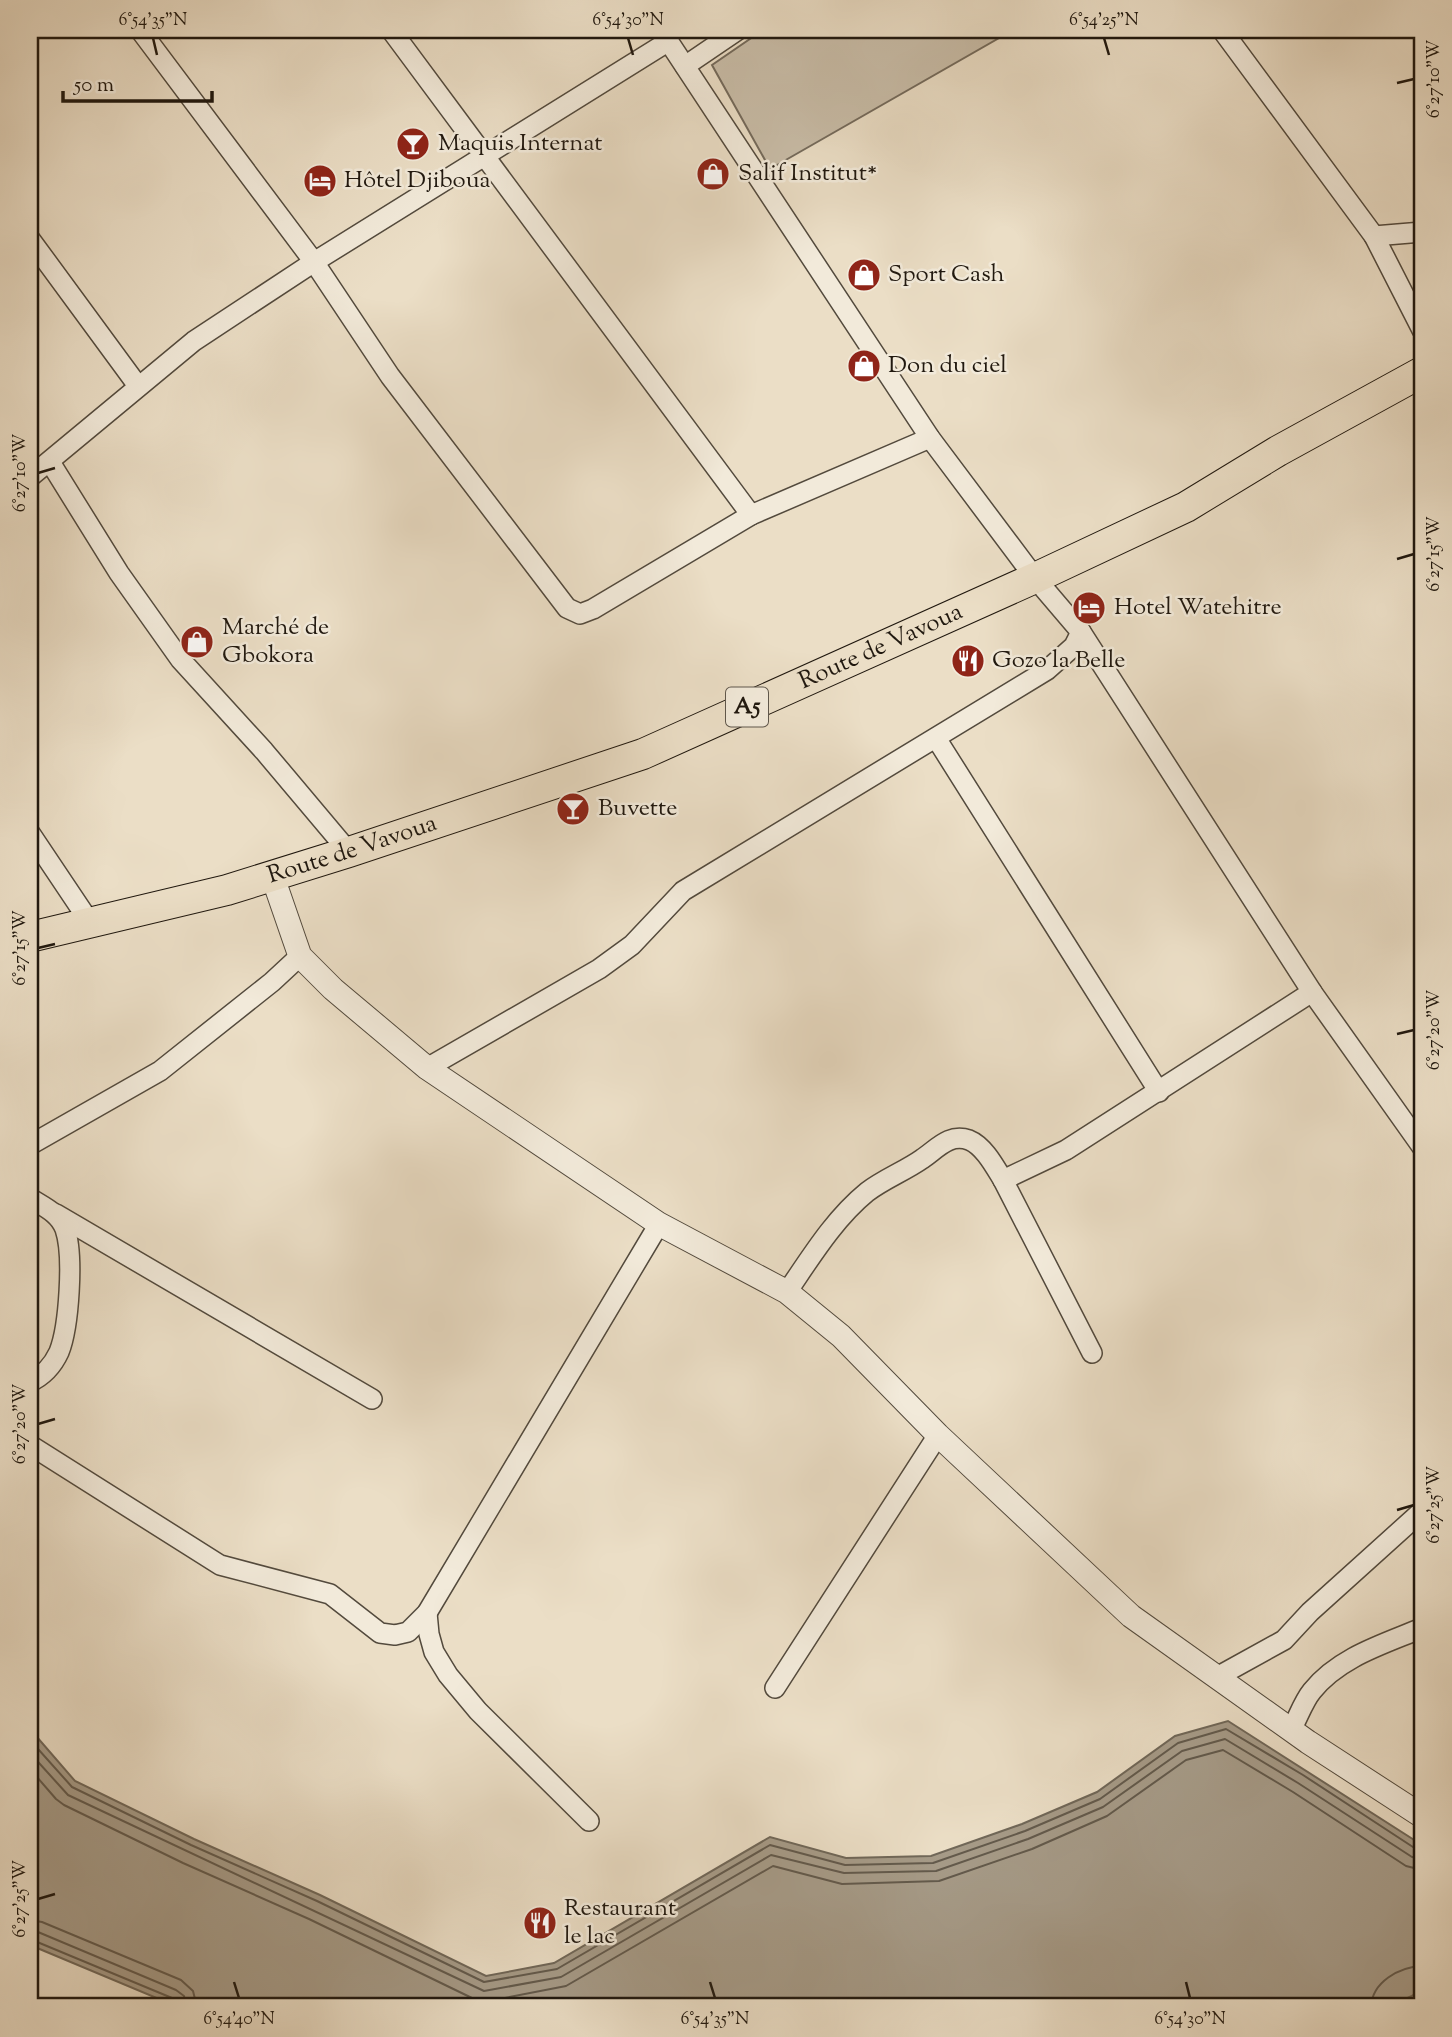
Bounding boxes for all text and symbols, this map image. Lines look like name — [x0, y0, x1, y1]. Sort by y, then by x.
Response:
text: 6°54'35"N — [119, 8, 187, 34]
text: 6°54'30"N — [592, 8, 664, 34]
text: 6°54'25"N — [1069, 8, 1139, 34]
text: 6°27'10"W — [1422, 40, 1448, 118]
scale bar — [63, 60, 212, 104]
text: 50 m — [73, 71, 114, 101]
bar icon: Maquis Internat — [394, 125, 432, 163]
place label: Maquis Internat — [438, 127, 603, 161]
shop icon: Salif Institut* — [694, 155, 732, 193]
place label: Salif Institut* — [738, 157, 877, 191]
hotel icon: Hôtel Djiboua — [301, 162, 339, 200]
place label: Hôtel Djiboua — [344, 164, 491, 198]
shop icon: Sport Cash — [845, 256, 883, 294]
place label: Sport Cash — [888, 258, 1005, 292]
shop icon: Don du ciel — [845, 347, 883, 385]
place label: Don du ciel — [888, 349, 1007, 383]
text: 6°27'10"W — [8, 434, 34, 512]
text: 6°27'15"W — [1422, 516, 1448, 592]
hotel icon: Hotel Watehitre — [1070, 589, 1108, 627]
place label: Hotel Watehitre — [1114, 591, 1282, 625]
street label: Route de Vavoua — [794, 596, 968, 699]
place label: Marché de Gbokora — [222, 611, 329, 673]
shop icon: Marché de Gbokora — [178, 623, 216, 661]
restaurant icon: Gozo la Belle — [949, 642, 987, 680]
place label: Gozo la Belle — [992, 644, 1125, 678]
road number: A5 — [726, 688, 768, 726]
bar icon: Buvette — [554, 790, 592, 828]
place label: Buvette — [598, 792, 677, 826]
street label: Route de Vavoua — [263, 807, 441, 893]
text: 6°27'15"W — [8, 910, 34, 986]
text: 6°27'20"W — [1422, 990, 1448, 1070]
text: 6°27'20"W — [8, 1384, 34, 1464]
text: 6°27'25"W — [1422, 1466, 1448, 1544]
text: 6°27'25"W — [8, 1860, 34, 1938]
place label: Restaurant le lac — [564, 1892, 676, 1954]
restaurant icon: Restaurant le lac — [521, 1904, 559, 1942]
text: 6°54'40"N — [203, 2007, 275, 2033]
text: 6°54'35"N — [681, 2007, 749, 2033]
text: 6°54'30"N — [1154, 2007, 1226, 2033]

